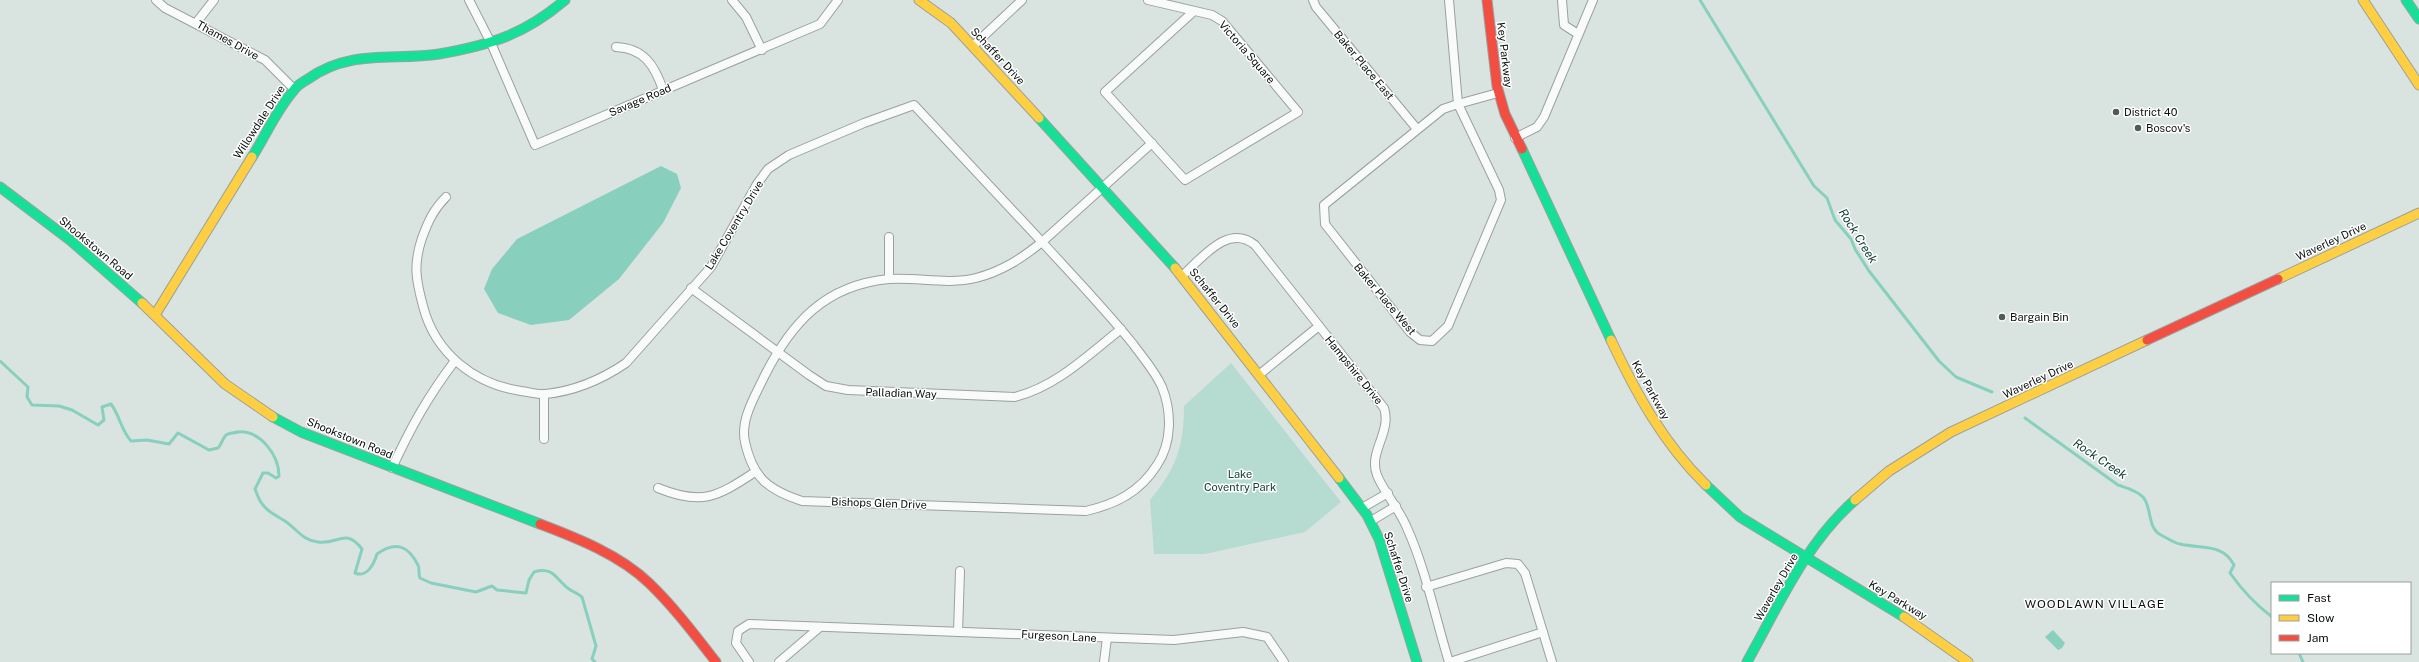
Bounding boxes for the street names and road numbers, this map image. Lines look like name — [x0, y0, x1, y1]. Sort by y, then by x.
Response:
street label: Thames Drive — [195, 18, 261, 62]
street label: Victoria Square — [1217, 18, 1277, 86]
street label: Key Parkway — [1495, 22, 1515, 88]
street label: Schaffer Drive — [969, 25, 1027, 87]
street label: Baker Place East — [1332, 28, 1396, 102]
street label: Savage Road — [607, 82, 673, 118]
street label: Willowdale Drive — [231, 83, 287, 161]
street label: Lake Coventry Drive — [703, 178, 765, 272]
street label: Shookstown Road — [57, 214, 135, 282]
street label: Waverley Drive — [2294, 220, 2368, 262]
street label: Baker Place West — [1352, 261, 1418, 337]
street label: Schaffer Drive — [1187, 266, 1243, 330]
street label: Hampshire Drive — [1323, 333, 1385, 407]
street label: Key Parkway — [1630, 358, 1672, 422]
street label: Waverley Drive — [2001, 358, 2075, 400]
street label: Palladian Way — [865, 386, 937, 400]
street label: Shookstown Road — [305, 415, 395, 461]
street label: Bishops Glen Drive — [831, 495, 927, 511]
street label: Schaffer Drive — [1382, 530, 1416, 604]
street label: Waverley Drive — [1752, 551, 1800, 623]
street label: Key Parkway — [1867, 578, 1929, 622]
street label: Furgeson Lane — [1021, 628, 1097, 644]

